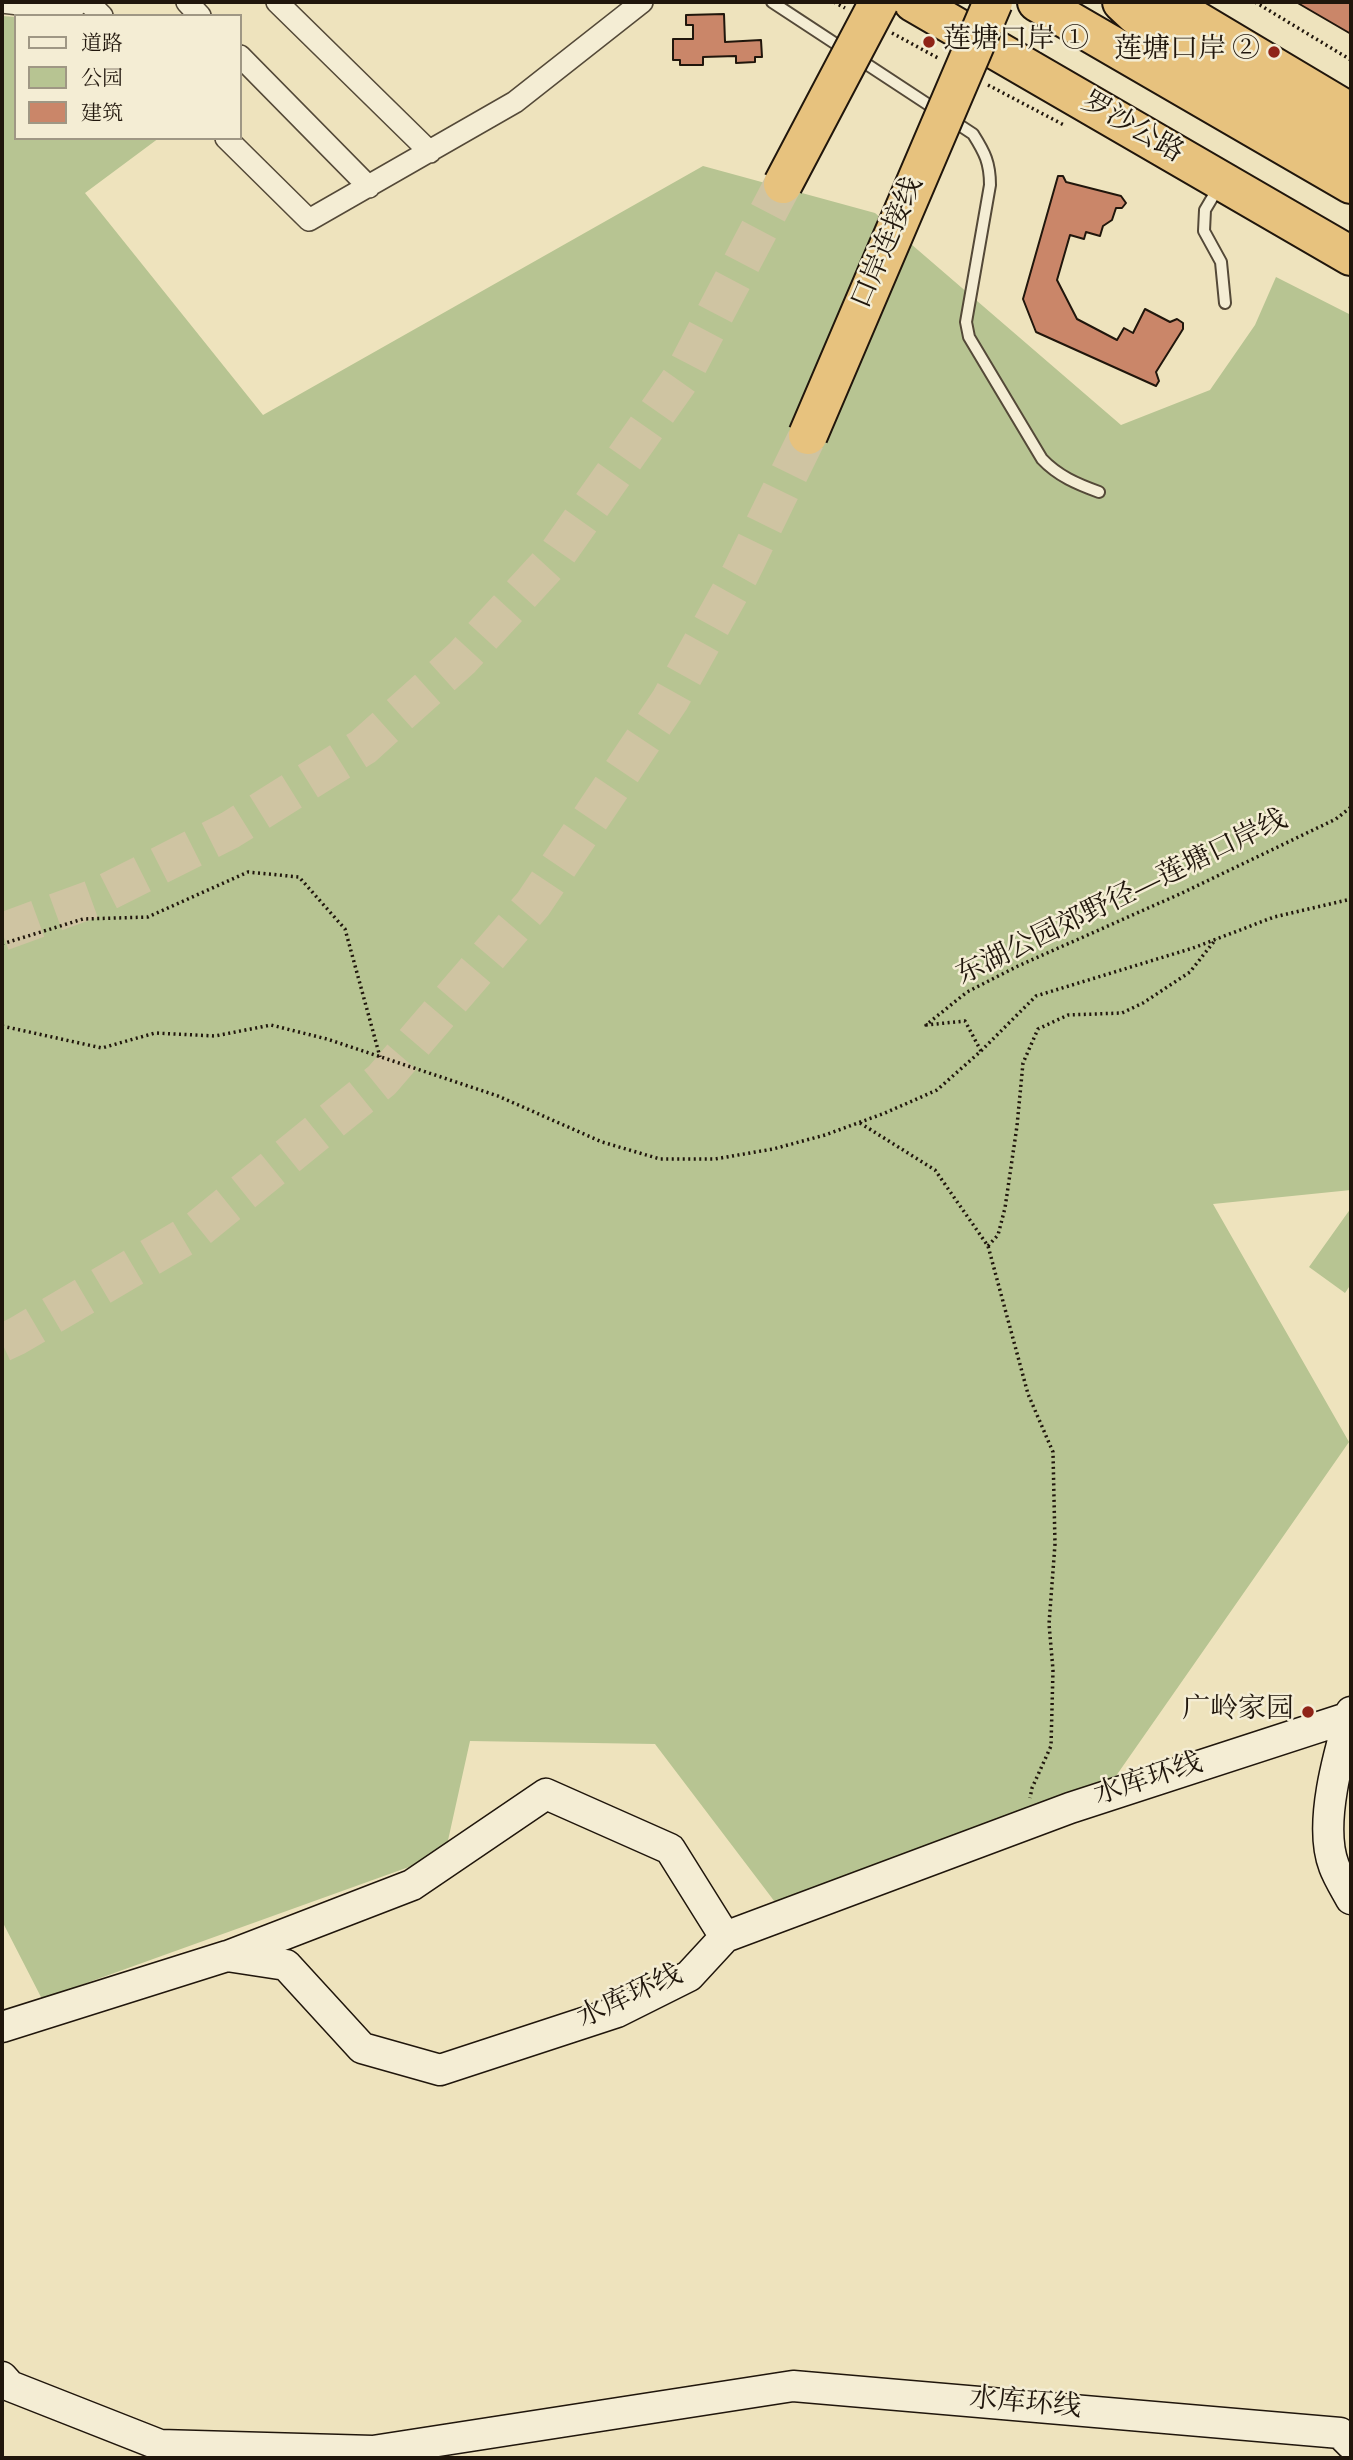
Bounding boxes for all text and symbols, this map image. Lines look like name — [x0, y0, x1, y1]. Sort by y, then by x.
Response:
legend — [14, 14, 242, 140]
place label: 莲塘口岸 ① — [943, 25, 1089, 59]
text: 道路 — [81, 30, 123, 60]
marker: 莲塘口岸 ① — [921, 34, 937, 50]
place label: 莲塘口岸 ② — [1114, 35, 1260, 69]
marker: 莲塘口岸 ② — [1266, 44, 1282, 60]
text: 公园 — [81, 65, 123, 95]
street label: 罗沙公路 — [1074, 87, 1188, 173]
text: 建筑 — [81, 100, 123, 130]
street label: 口岸连接线 — [847, 173, 933, 315]
street label: 东湖公园郊野径—莲塘口岸线 — [952, 805, 1294, 995]
place label: 广岭家园 — [1182, 1695, 1294, 1729]
marker: 广岭家园 — [1300, 1704, 1316, 1720]
street label: 水库环线 — [1091, 1749, 1207, 1815]
street label: 水库环线 — [573, 1960, 689, 2038]
street label: 水库环线 — [968, 2384, 1082, 2428]

